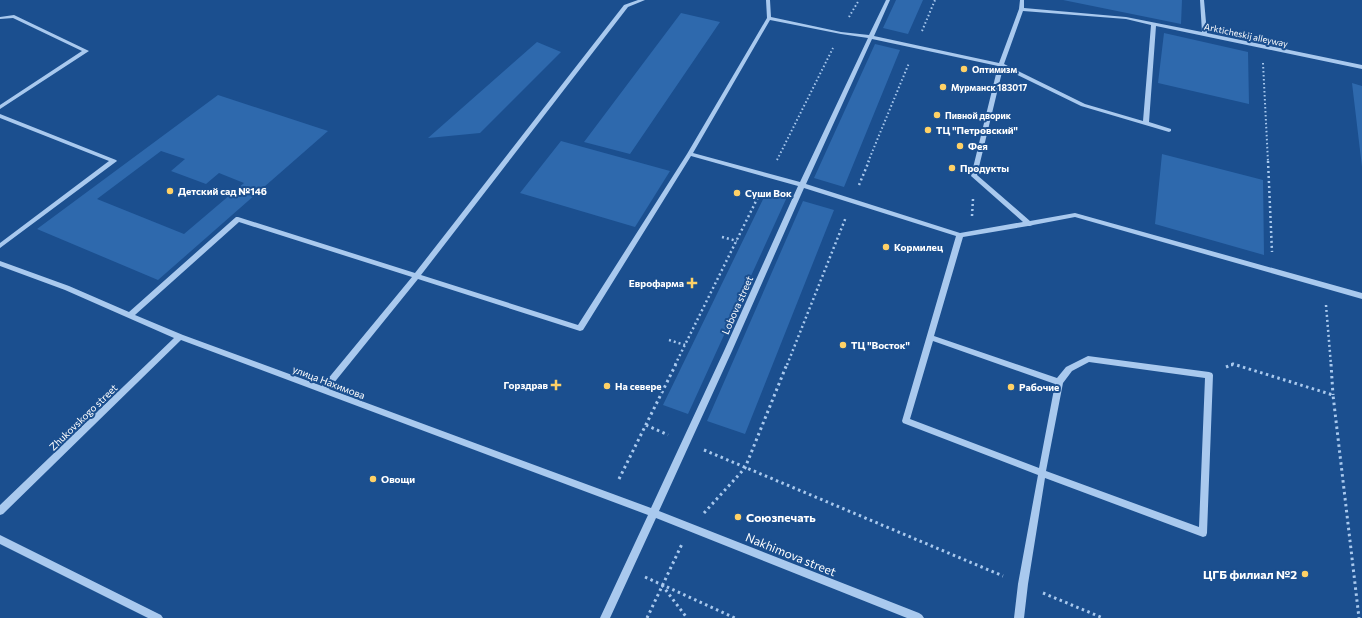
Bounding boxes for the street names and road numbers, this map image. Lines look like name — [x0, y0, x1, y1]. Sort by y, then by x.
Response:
street label: Arkticheskij alleyway — [1203, 21, 1289, 49]
street label: Lobova street — [719, 274, 755, 336]
street label: улица Нахимова — [291, 363, 367, 401]
street label: Zhukovskogo street — [46, 381, 120, 453]
street label: Nakhimova street — [744, 529, 838, 579]

